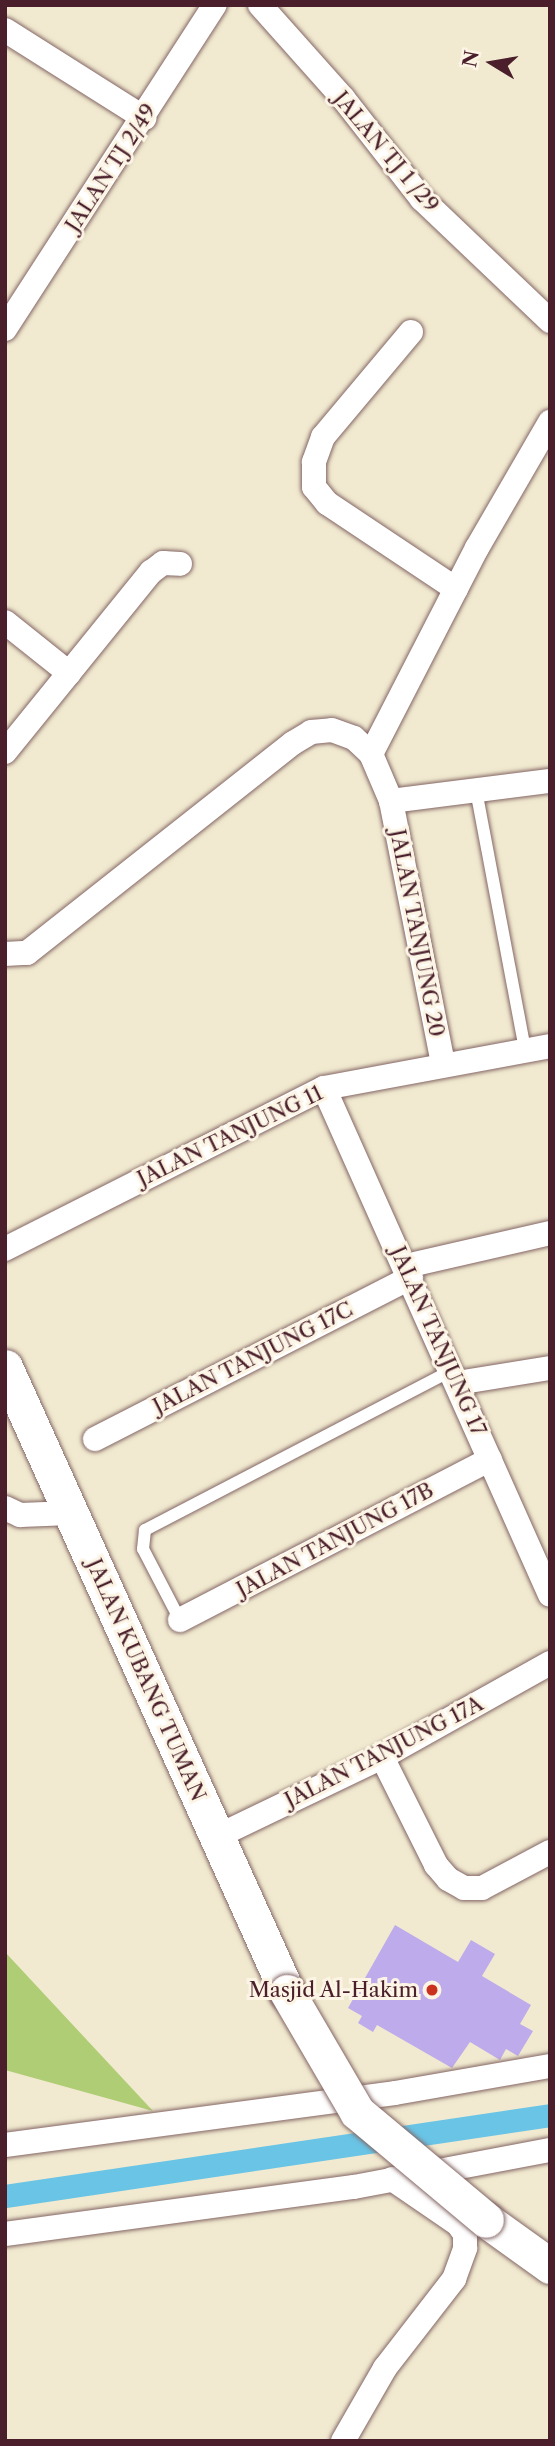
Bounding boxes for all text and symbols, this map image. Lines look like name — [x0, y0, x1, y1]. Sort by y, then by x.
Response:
north arrow — [457, 28, 527, 98]
text: N — [458, 49, 484, 69]
street label: JALAN TJ 1 /29 — [328, 86, 444, 218]
street label: JALAN TJ 2/49 — [60, 99, 162, 237]
street label: JALAN TANJUNG 20 — [384, 827, 450, 1039]
street label: JALAN TANJUNG 11 — [133, 1080, 327, 1192]
street label: JALAN TANJUNG 17 — [385, 1242, 491, 1440]
street label: JALAN TANJUNG 17C — [149, 1297, 357, 1419]
street label: JALAN TANJUNG 17B — [232, 1477, 438, 1603]
street label: JALAN KUBANG TUMAN — [81, 1555, 211, 1805]
street label: JALAN TANJUNG 17A — [280, 1691, 488, 1813]
place label: Masjid Al-Hakim — [248, 1977, 418, 2003]
marker: Masjid Al-Hakim — [424, 1982, 440, 1998]

